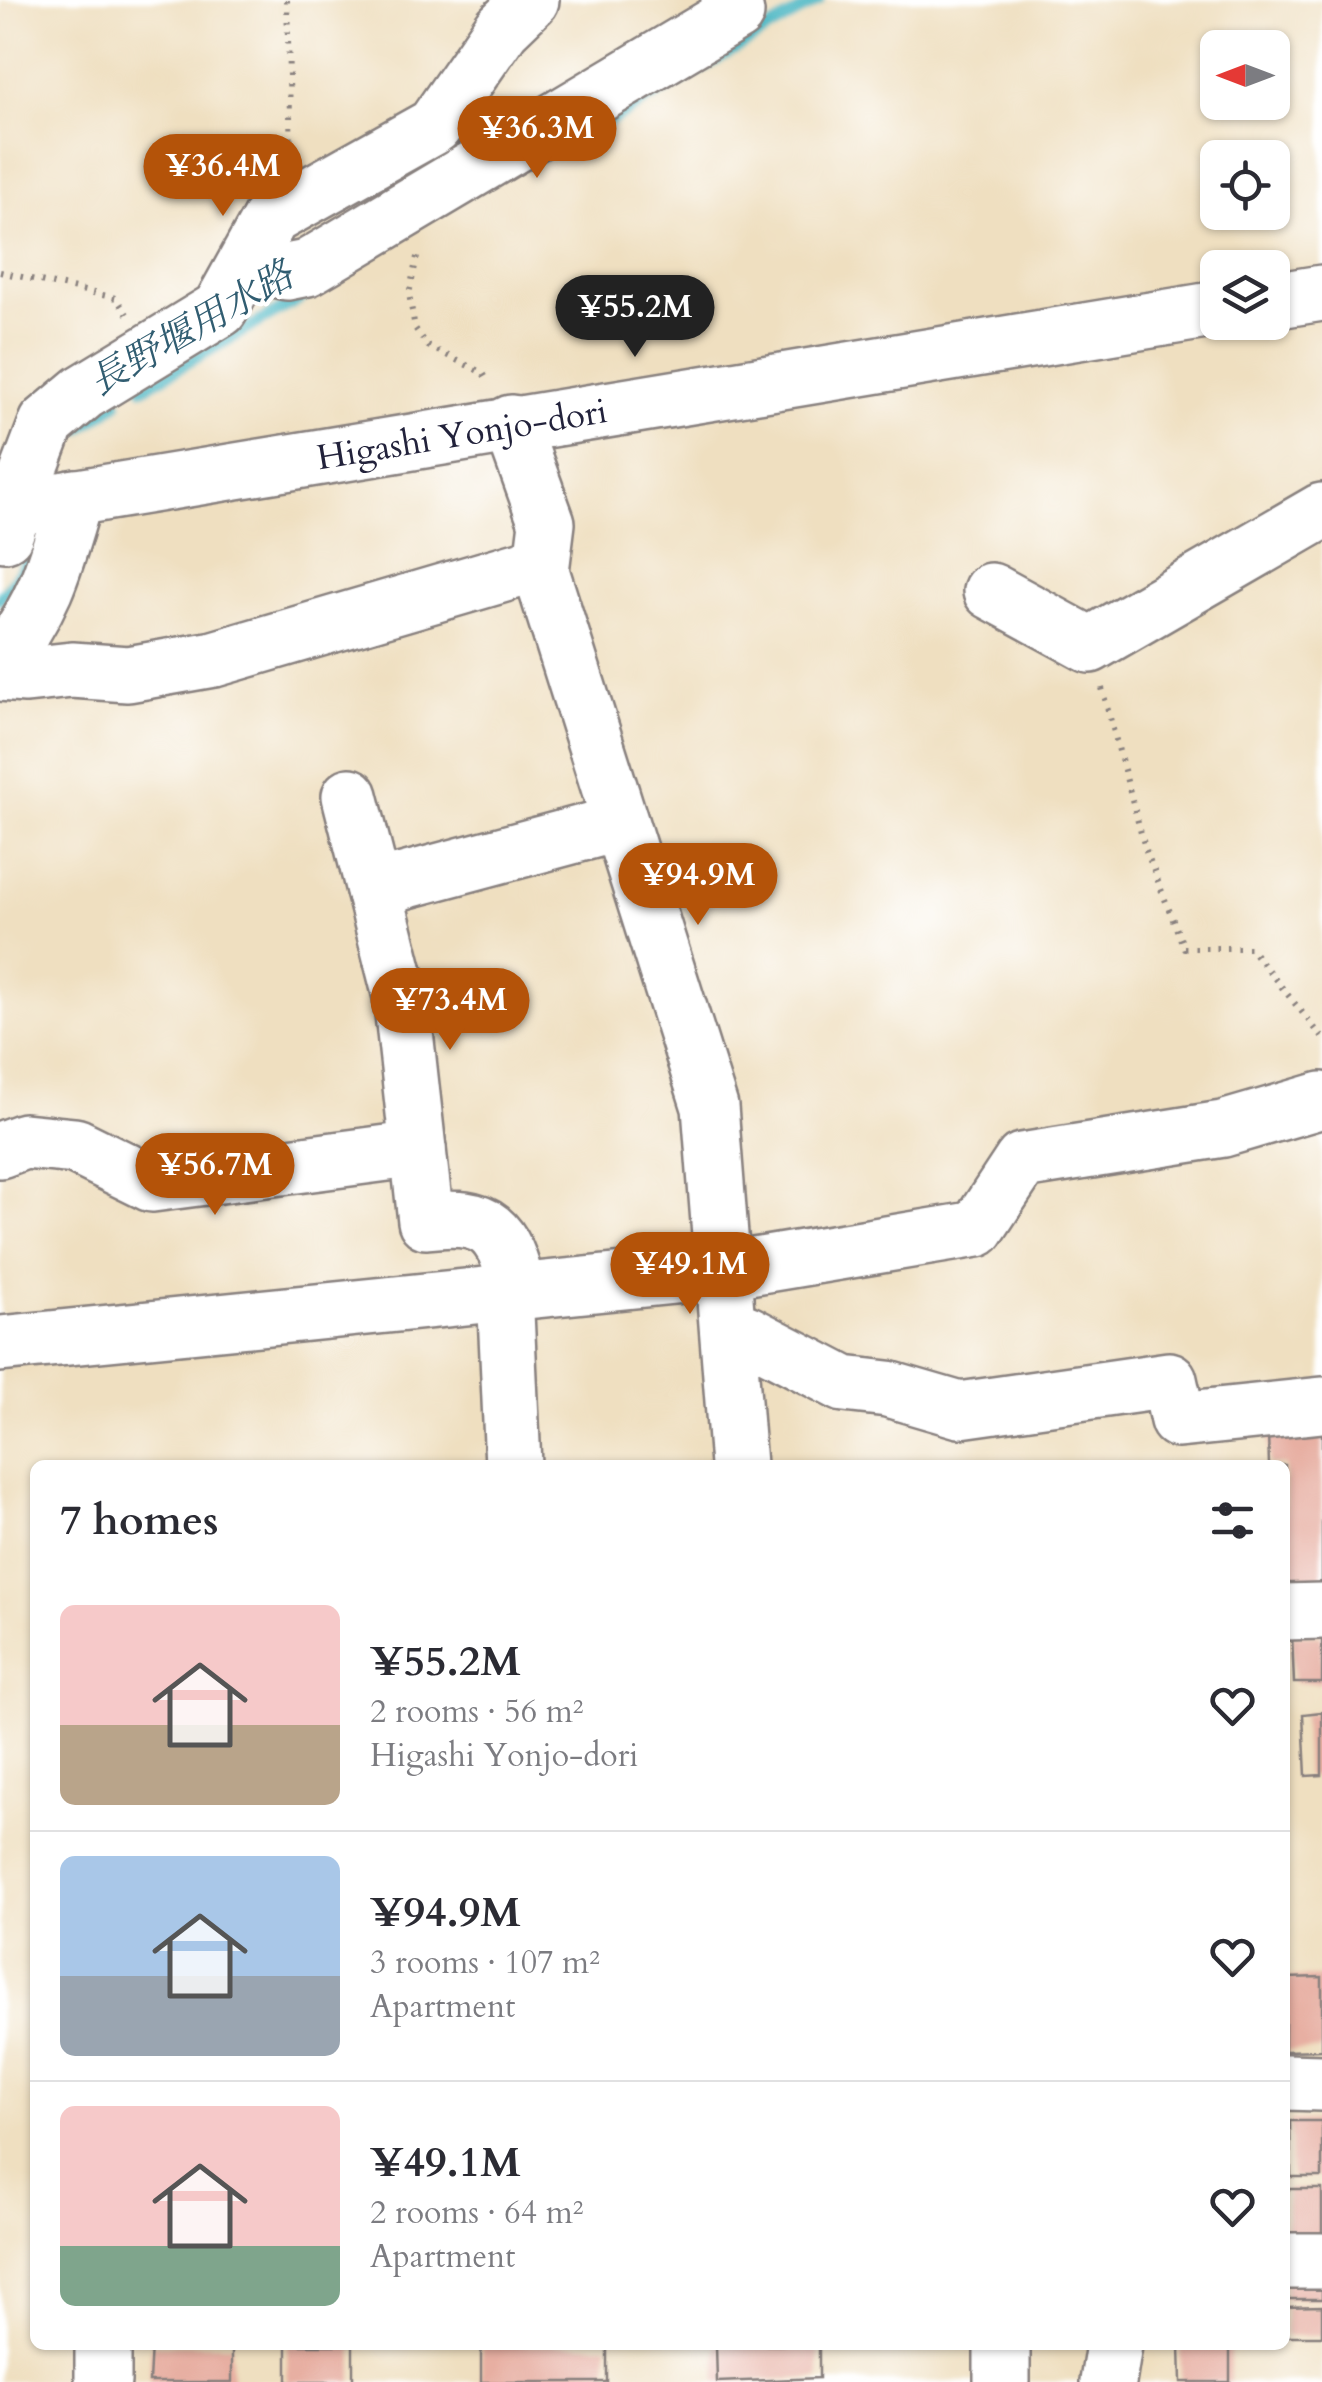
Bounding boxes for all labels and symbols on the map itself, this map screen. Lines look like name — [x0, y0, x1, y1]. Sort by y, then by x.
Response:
north arrow — [1200, 30, 1290, 120]
pin: ¥36.3M — [456, 96, 618, 181]
pin: ¥36.4M — [142, 134, 304, 219]
water label: 長野堰用水路 — [80, 248, 306, 408]
pin: ¥55.2M — [554, 275, 716, 360]
street label: Higashi Yonjo-dori — [313, 387, 611, 482]
pin: ¥94.9M — [617, 843, 779, 928]
pin: ¥73.4M — [369, 968, 531, 1053]
pin: ¥56.7M — [134, 1133, 296, 1218]
pin: ¥49.1M — [609, 1232, 771, 1317]

